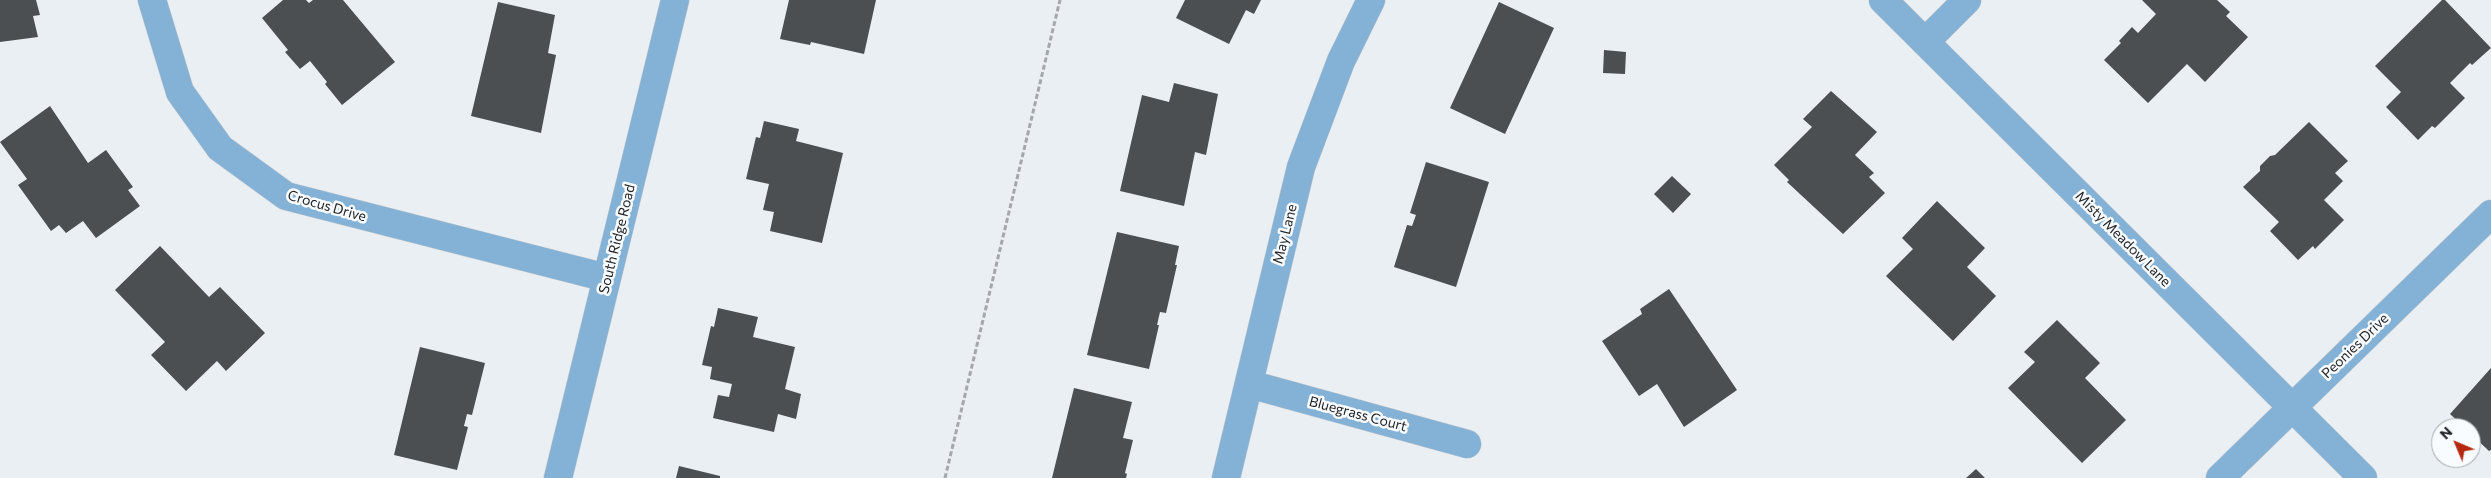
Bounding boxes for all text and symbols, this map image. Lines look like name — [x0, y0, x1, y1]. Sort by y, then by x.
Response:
street label: South Ridge Road — [595, 183, 639, 295]
street label: Crocus Drive — [286, 187, 368, 225]
street label: Misty Meadow Lane — [2072, 188, 2174, 290]
street label: May Lane — [1269, 202, 1301, 266]
street label: Peonies Drive — [2318, 310, 2392, 382]
street label: Bluegrass Court — [1307, 393, 1409, 435]
north arrow — [2431, 418, 2481, 468]
text: N — [2436, 423, 2455, 442]

